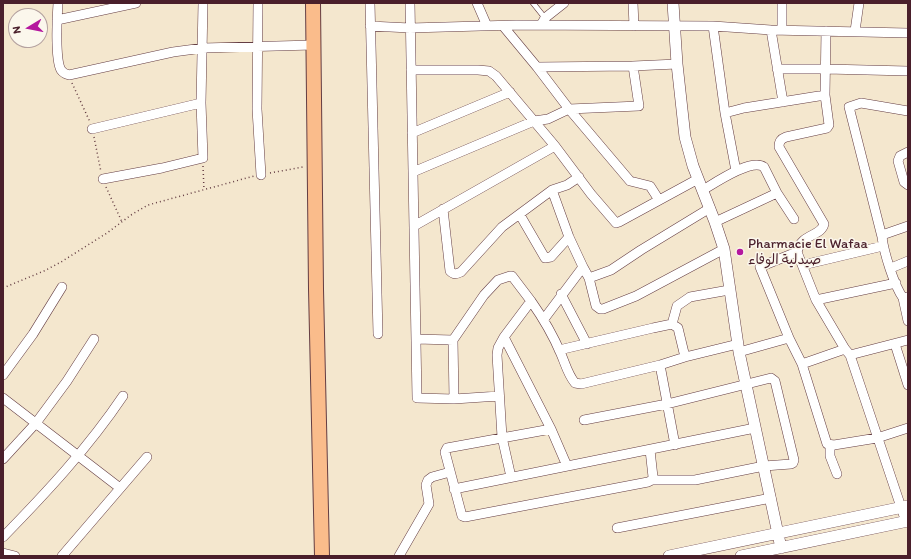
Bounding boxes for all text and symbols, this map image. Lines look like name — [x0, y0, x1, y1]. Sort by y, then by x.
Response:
north arrow — [8, 8, 48, 48]
text: N — [10, 25, 24, 35]
place label: Pharmacie El Wafaa صيدلية الوفاء — [748, 236, 868, 268]
marker: Pharmacie El Wafaa صيدلية الوفاء — [735, 247, 745, 257]

